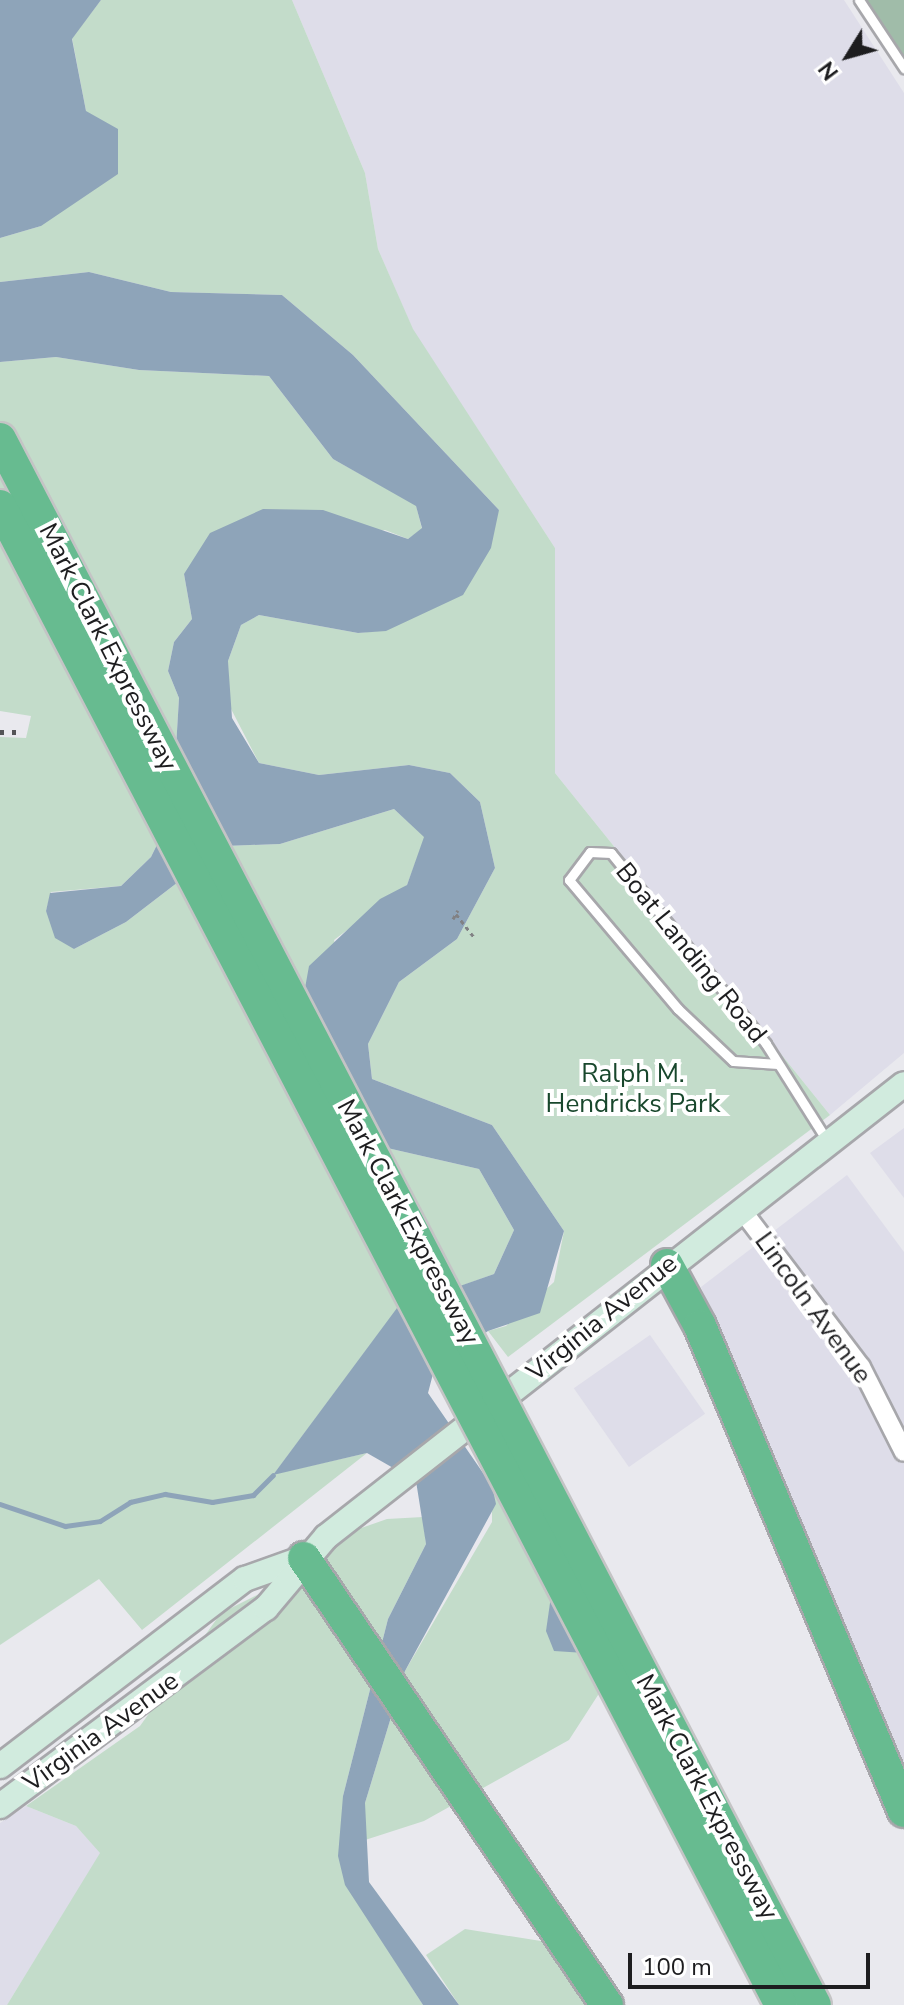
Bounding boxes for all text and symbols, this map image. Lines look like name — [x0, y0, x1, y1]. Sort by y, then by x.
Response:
north arrow — [808, 16, 888, 96]
text: N — [812, 55, 846, 86]
street label: Mark Clark Expressway — [32, 518, 184, 776]
street label: Boat Landing Road — [609, 857, 773, 1049]
park label: Ralph M. Hendricks Park — [546, 1058, 720, 1120]
street label: Mark Clark Expressway — [330, 1094, 486, 1350]
street label: Lincoln Avenue — [748, 1227, 878, 1389]
street label: Virginia Avenue — [521, 1248, 683, 1388]
street label: Virginia Avenue — [17, 1665, 185, 1799]
street label: Mark Clark Expressway — [629, 1669, 785, 1925]
scale bar — [632, 1937, 874, 1987]
text: 100 m — [642, 1951, 712, 1983]

